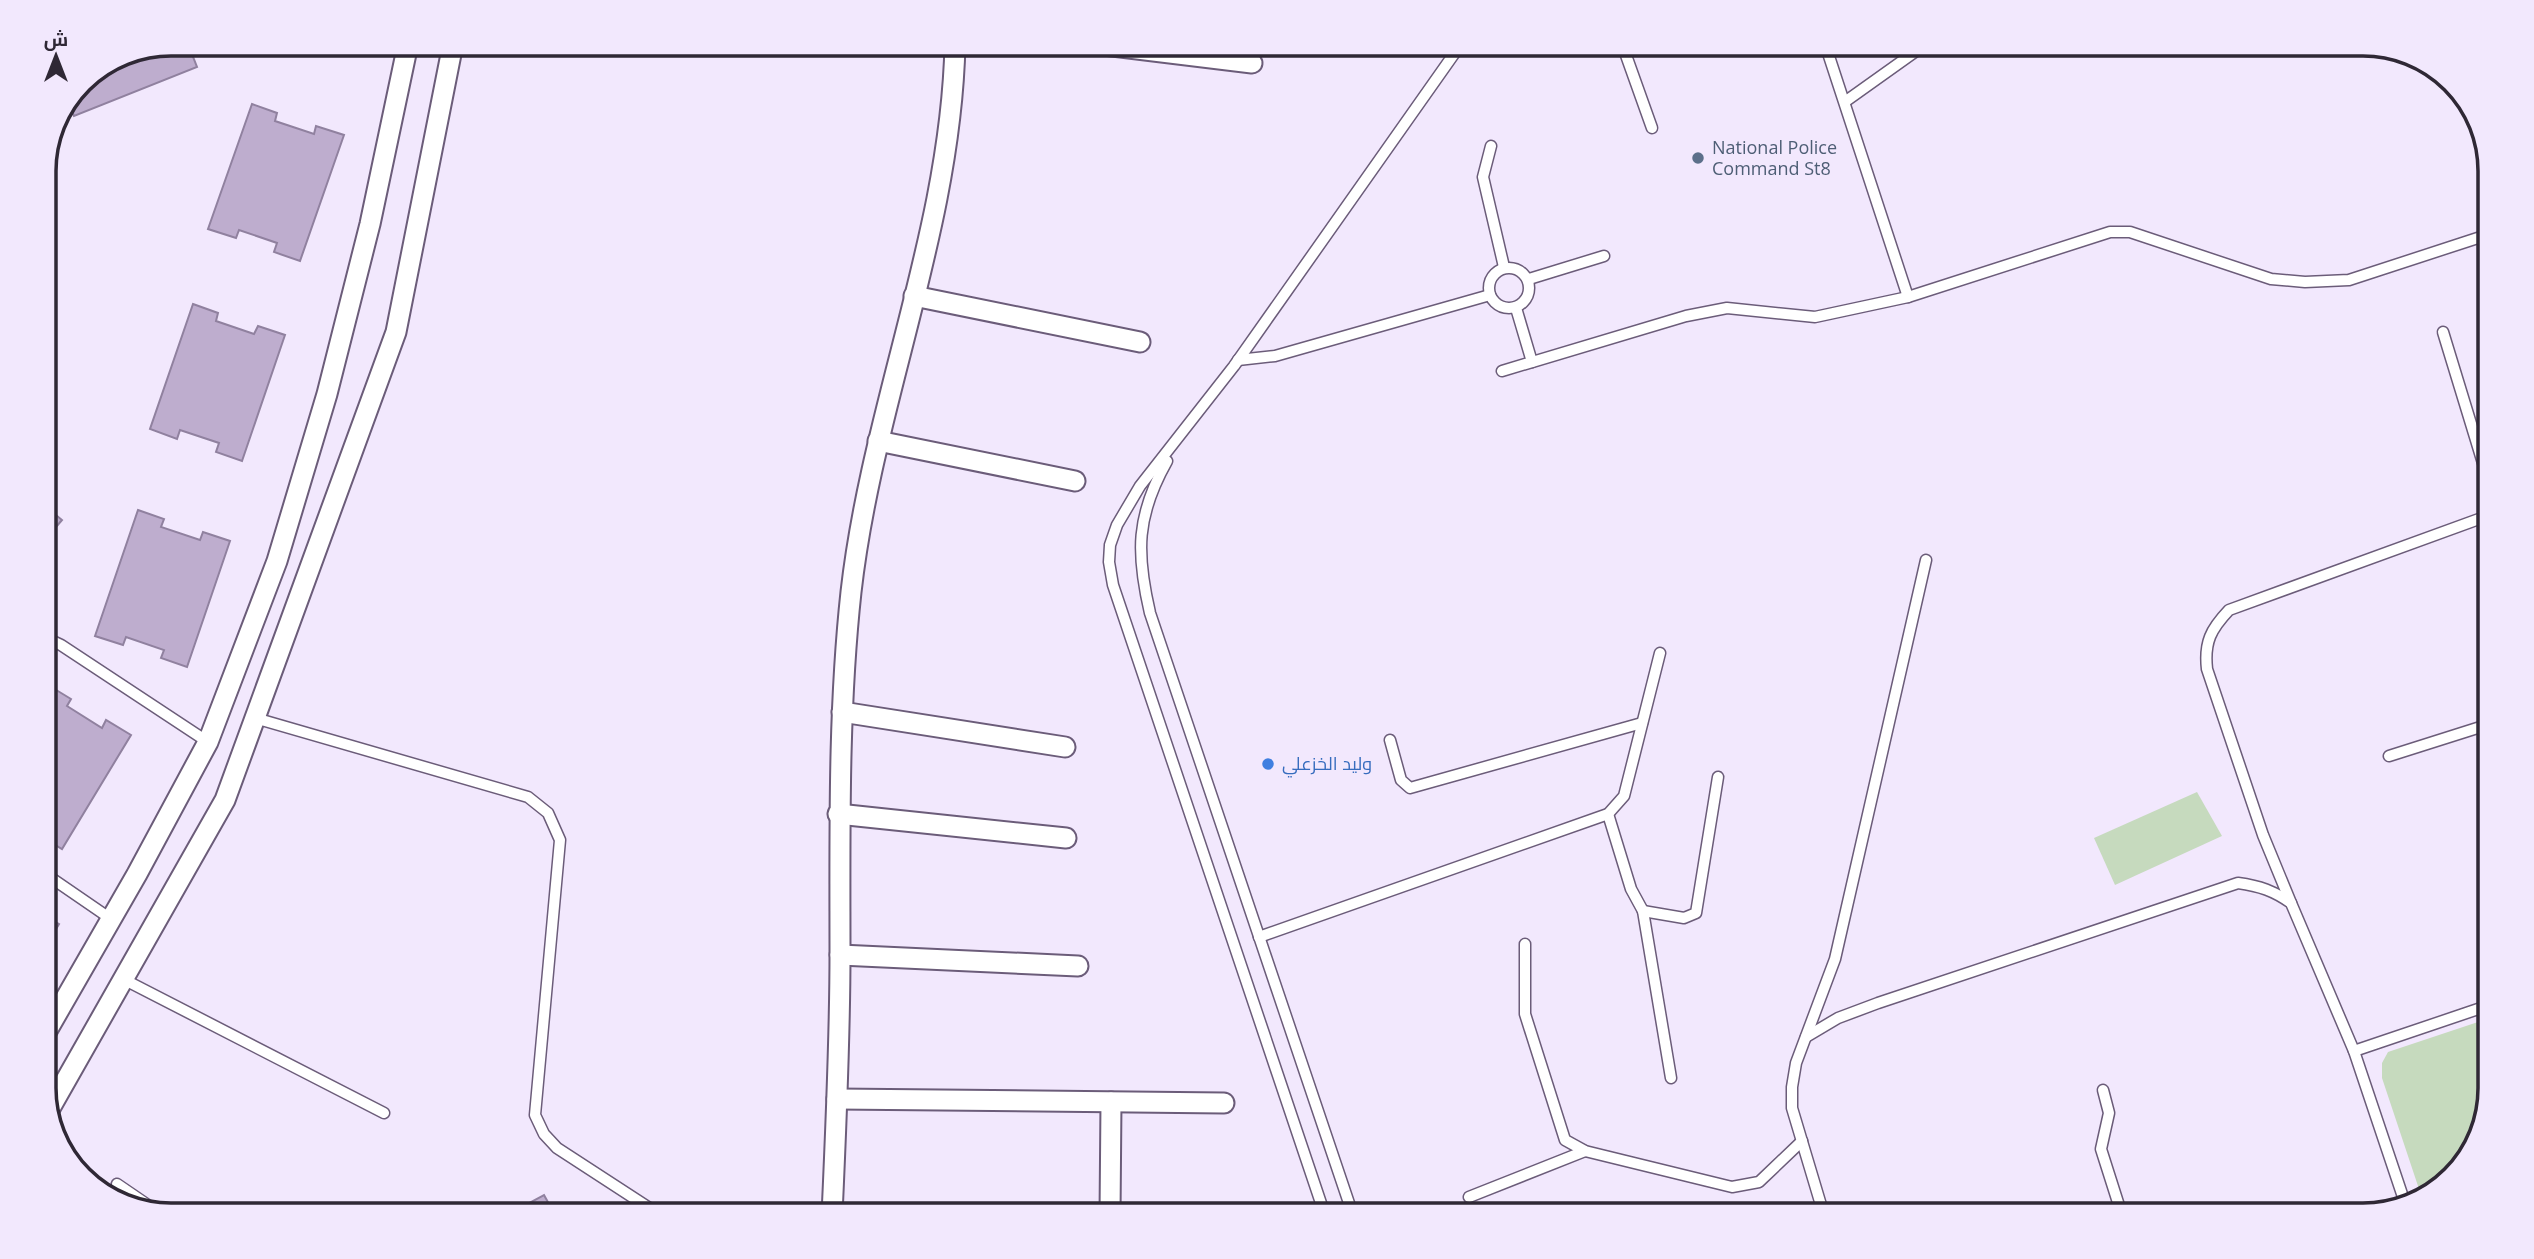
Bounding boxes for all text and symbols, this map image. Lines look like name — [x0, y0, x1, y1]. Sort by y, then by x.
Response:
north arrow — [21, 21, 91, 91]
text: ش — [44, 26, 68, 52]
place label: National Police Command St8 — [1712, 135, 1837, 180]
marker: National Police Command St8 — [1690, 150, 1706, 166]
place label: وليد الخزعلي — [1282, 751, 1372, 778]
marker: وليد الخزعلي — [1260, 756, 1276, 772]

